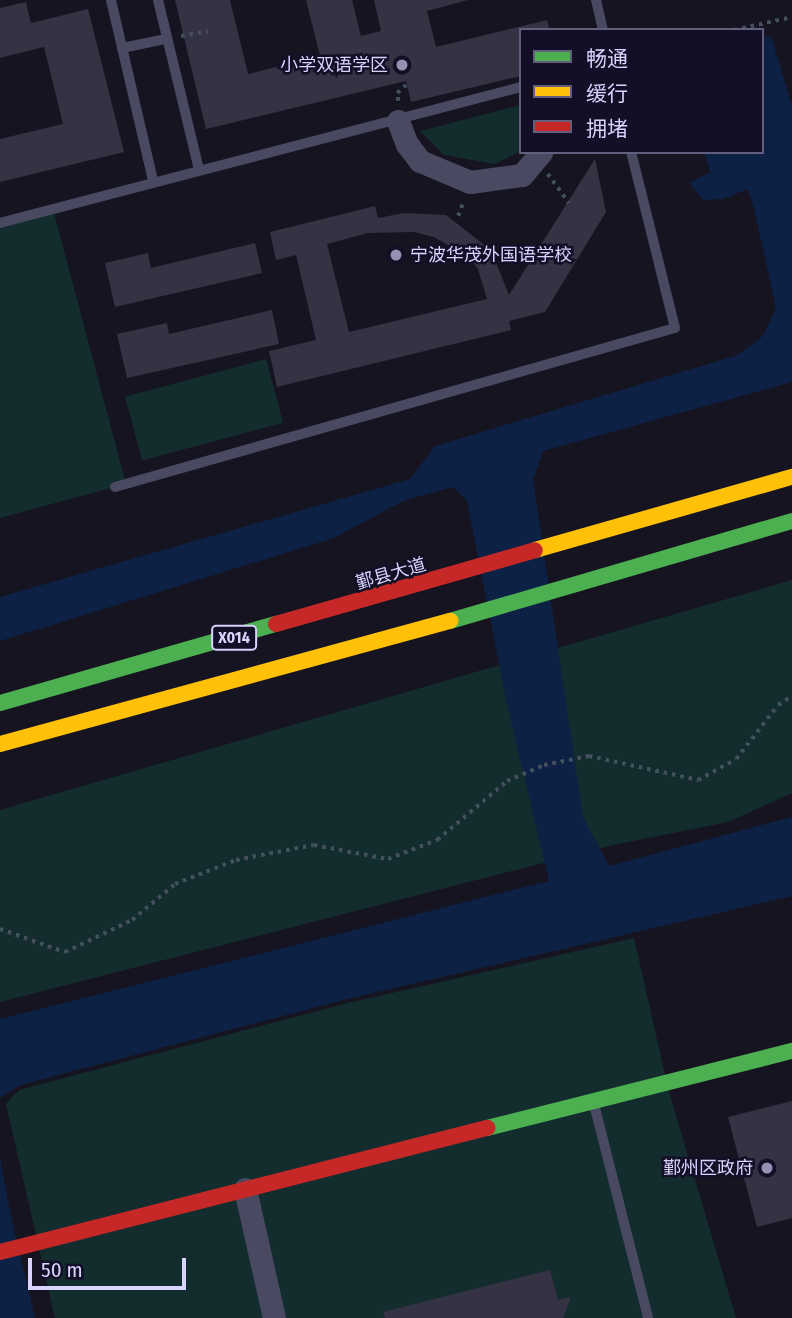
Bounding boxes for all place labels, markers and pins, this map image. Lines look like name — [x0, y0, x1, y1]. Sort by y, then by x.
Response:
place label: 小学双语学区 — [280, 54, 388, 76]
marker: 小学双语学区 — [394, 57, 410, 73]
place label: 宁波华茂外国语学校 — [410, 244, 572, 266]
marker: 宁波华茂外国语学校 — [388, 247, 404, 263]
place label: 鄞州区政府 — [663, 1157, 753, 1179]
marker: 鄞州区政府 — [759, 1160, 775, 1176]

